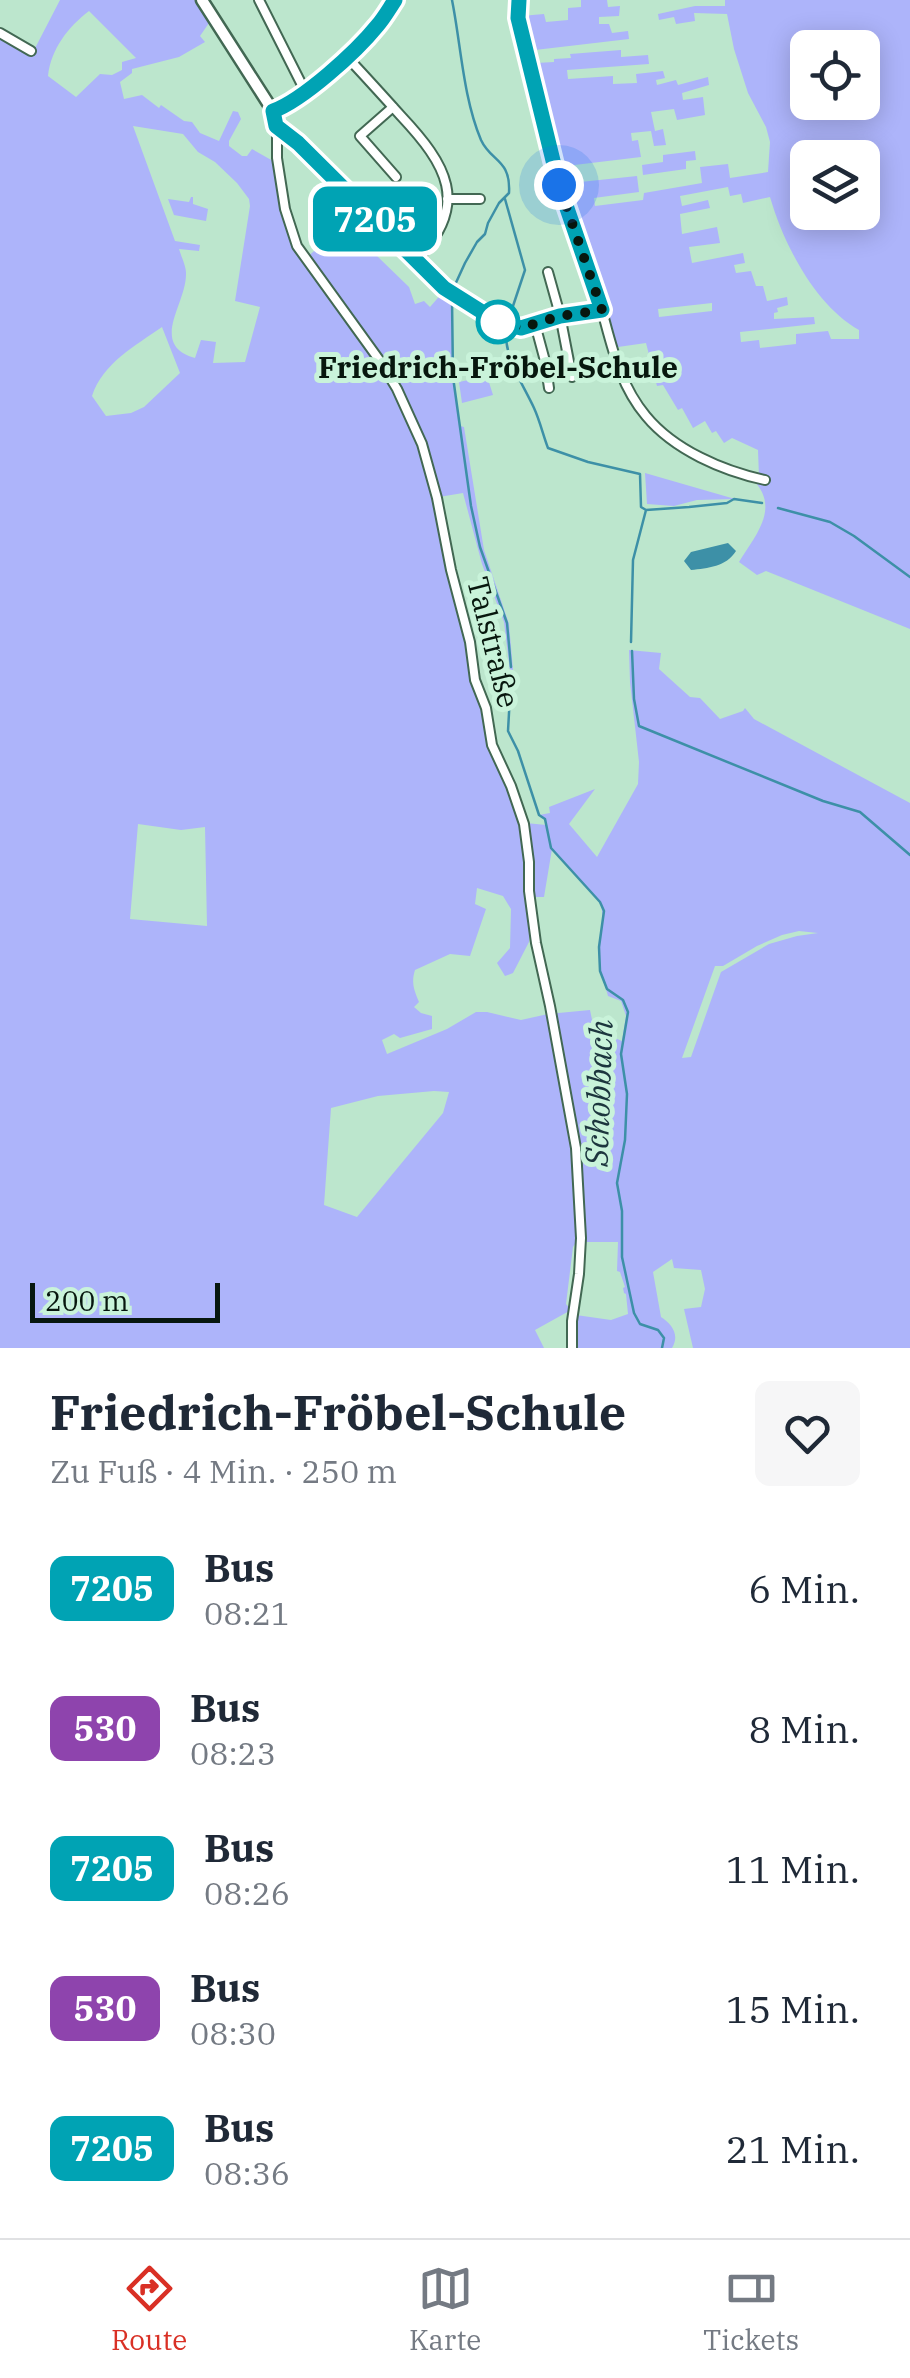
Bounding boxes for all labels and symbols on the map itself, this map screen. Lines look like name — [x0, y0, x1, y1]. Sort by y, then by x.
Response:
your location — [534, 160, 584, 210]
line badge: 7205 — [305, 186, 445, 252]
marker: Friedrich-Fröbel-Schule — [477, 301, 519, 343]
place label: Friedrich-Fröbel-Schule — [318, 347, 678, 386]
street label: Talstraße — [459, 572, 529, 712]
water label: Schobbach — [574, 1019, 622, 1168]
scale bar — [30, 1278, 220, 1322]

